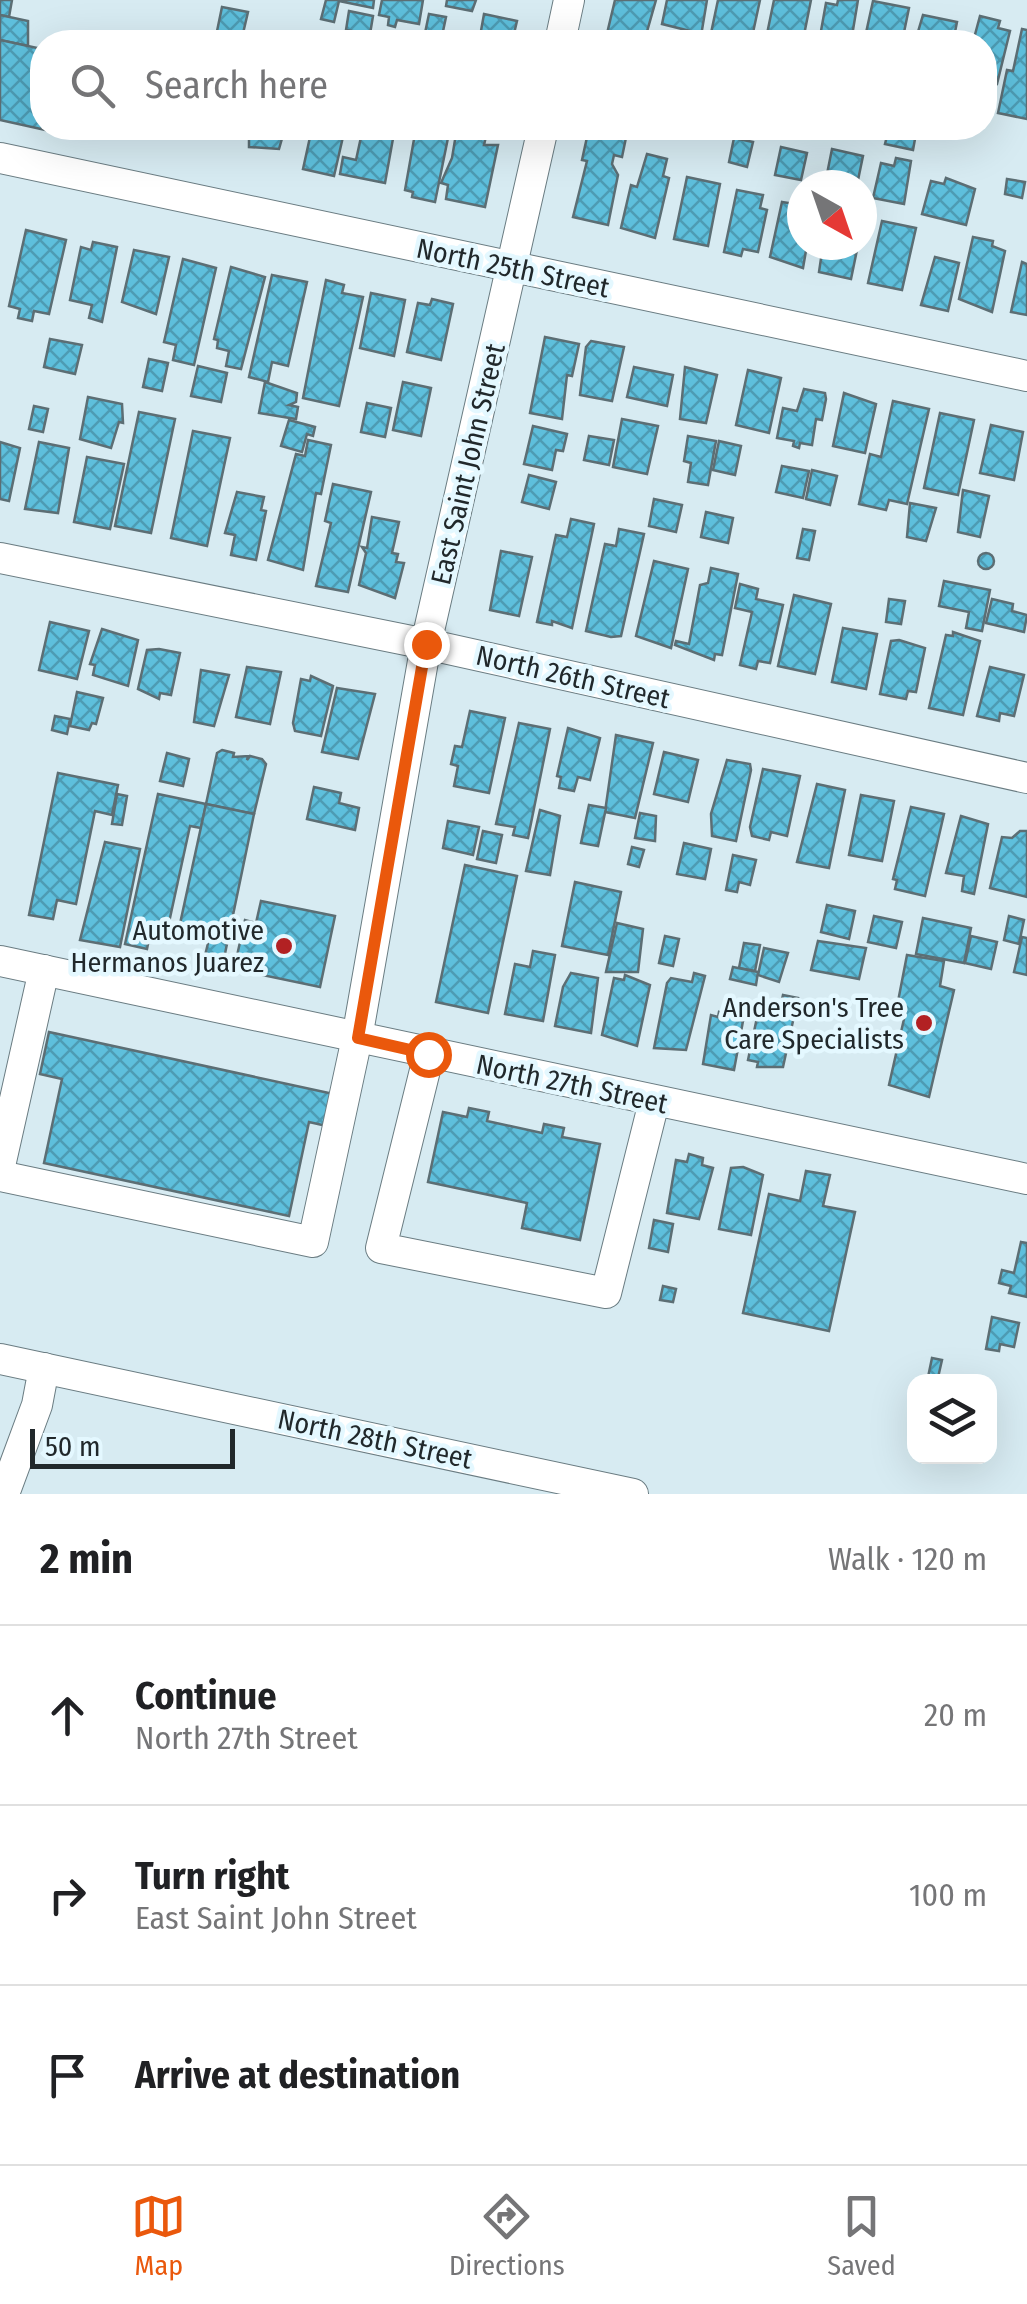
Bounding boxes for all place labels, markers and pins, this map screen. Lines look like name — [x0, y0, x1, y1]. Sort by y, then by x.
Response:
place label: Automotive Hermanos Juarez — [70, 914, 264, 979]
marker: Automotive Hermanos Juarez — [273, 935, 295, 957]
place label: Anderson's Tree Care Specialists — [722, 991, 904, 1056]
marker: Anderson's Tree Care Specialists — [913, 1012, 935, 1034]

